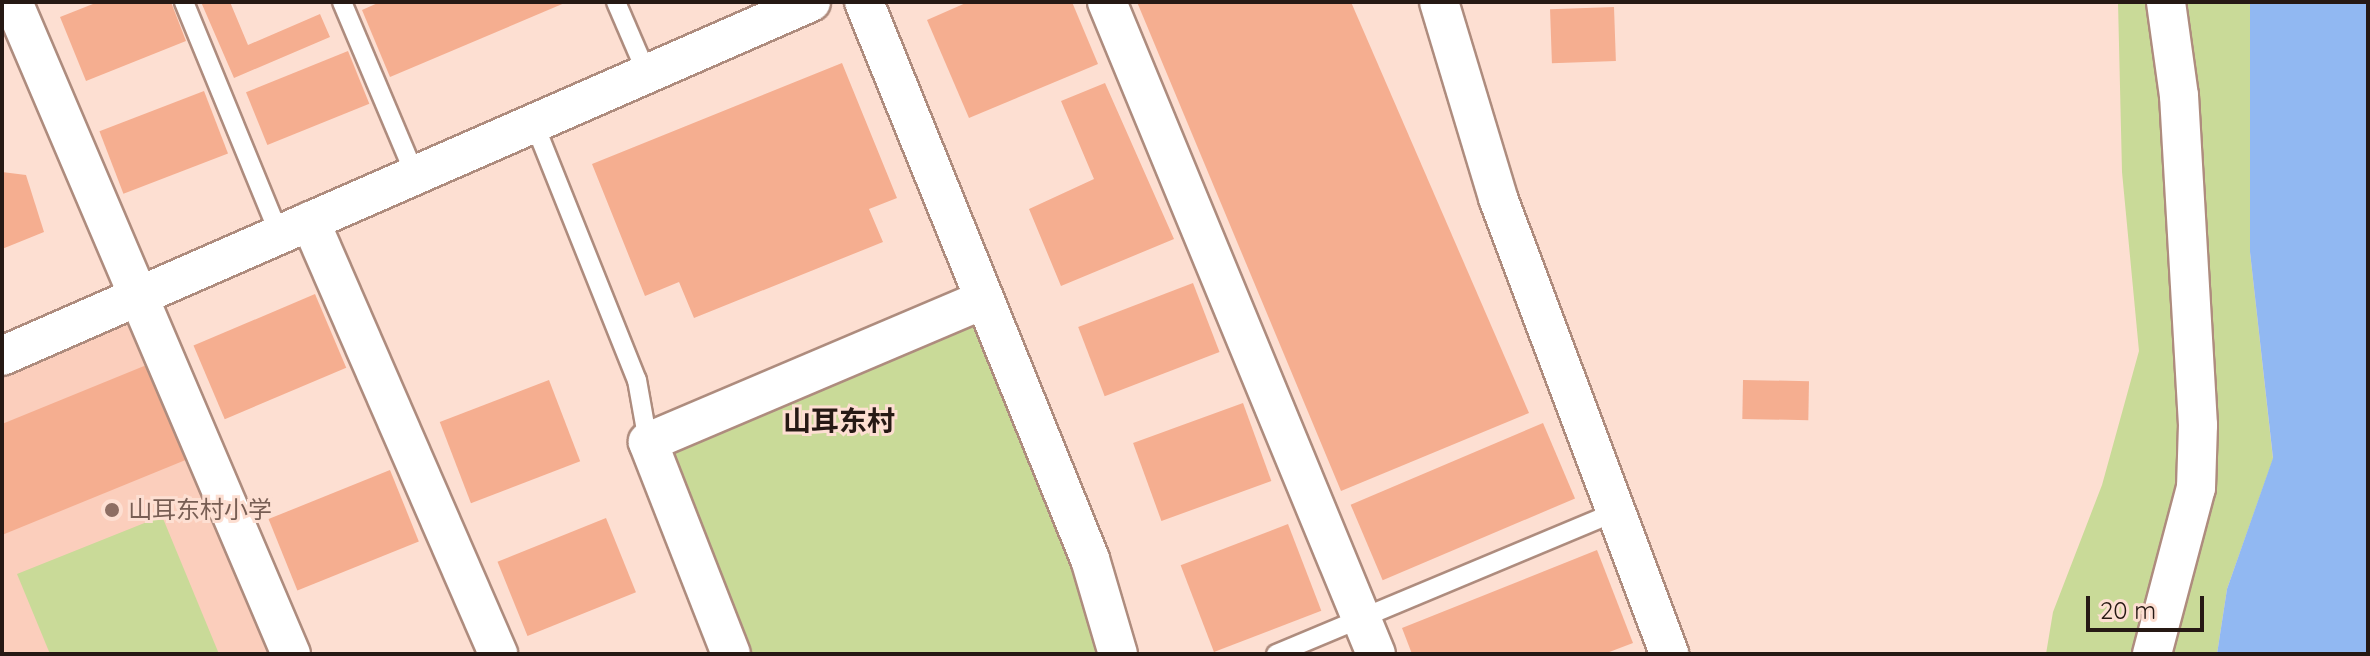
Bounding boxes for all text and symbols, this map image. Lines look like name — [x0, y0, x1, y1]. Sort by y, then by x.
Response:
district label: 山耳东村 — [783, 404, 895, 438]
place label: 山耳东村小学 — [128, 496, 272, 524]
marker: 山耳东村小学 — [103, 501, 121, 519]
scale bar — [2090, 580, 2208, 630]
text: 20 m — [2100, 595, 2156, 625]

